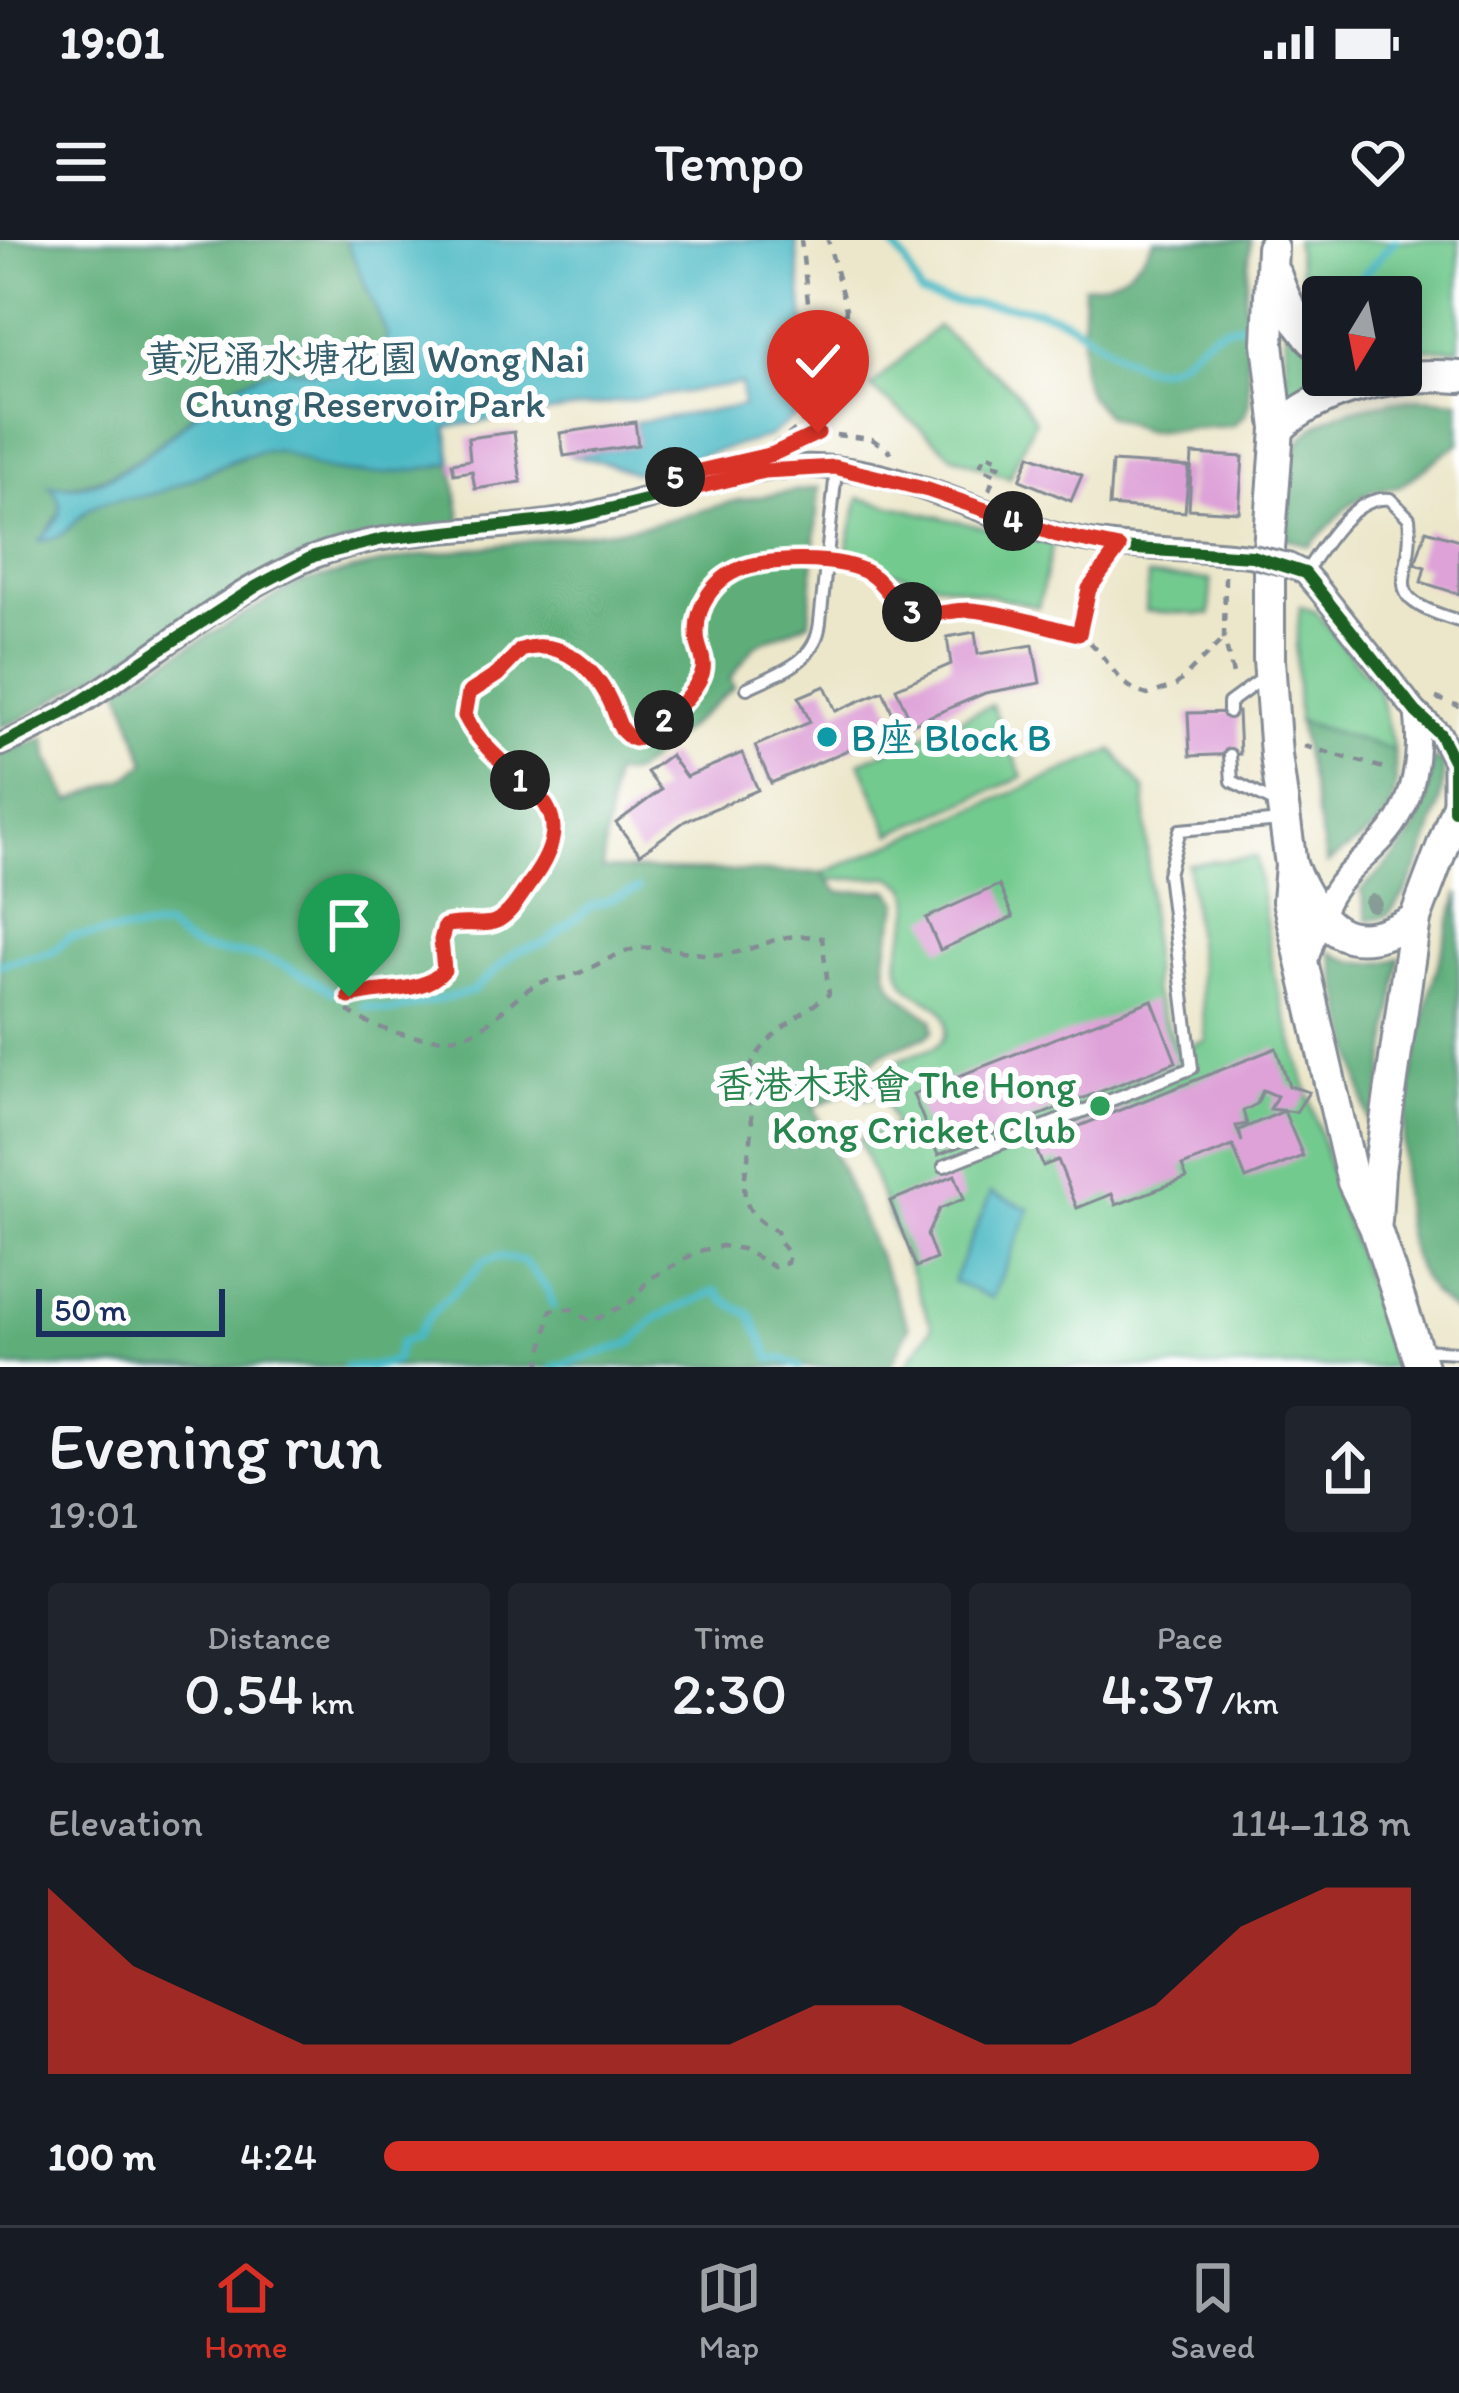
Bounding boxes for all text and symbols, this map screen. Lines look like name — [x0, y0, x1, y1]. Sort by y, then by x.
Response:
text: 19:01 — [60, 15, 164, 69]
icon: menu — [48, 129, 114, 195]
icon: heart — [1345, 129, 1411, 195]
text: Tempo — [654, 130, 805, 195]
north arrow — [1302, 276, 1422, 396]
map controls — [1302, 276, 1422, 396]
pin — [767, 310, 869, 433]
icon: check — [785, 328, 851, 394]
park label: 黃泥涌水塘花園 Wong Nai Chung Reservoir Park — [145, 335, 585, 427]
pin: 5 — [645, 447, 705, 507]
text: 5 — [666, 457, 684, 496]
pin: 4 — [983, 491, 1043, 551]
text: 4 — [1003, 501, 1023, 540]
pin: 3 — [882, 582, 942, 642]
text: 3 — [903, 592, 921, 631]
pin: 2 — [634, 690, 694, 750]
text: 2 — [655, 700, 673, 739]
place label: B座 Block B — [851, 714, 1052, 761]
marker: B座 Block B — [814, 724, 840, 750]
pin: 1 — [490, 750, 550, 810]
text: 1 — [512, 760, 528, 799]
pin — [298, 874, 400, 997]
icon: arrive — [316, 892, 382, 958]
place label: 香港木球會 The Hong Kong Cricket Club — [714, 1061, 1076, 1153]
marker: 香港木球會 The Hong Kong Cricket Club — [1087, 1093, 1113, 1119]
scale bar — [36, 1283, 225, 1336]
text: 50 m — [54, 1290, 127, 1329]
text: Evening run — [48, 1406, 383, 1486]
button: share — [1285, 1406, 1411, 1532]
text: 19:01 — [48, 1491, 138, 1538]
text: Distance — [207, 1618, 331, 1657]
text: Time — [694, 1618, 765, 1657]
text: Pace — [1157, 1618, 1223, 1657]
text: 0.54 — [184, 1657, 303, 1729]
text: 2:30 — [672, 1657, 787, 1729]
text: 4:37 — [1101, 1657, 1214, 1729]
text: km — [303, 1683, 354, 1722]
text: /km — [1214, 1683, 1279, 1722]
text: Elevation — [48, 1799, 203, 1846]
text: 114–118 m — [1230, 1799, 1411, 1846]
text: 100 m — [48, 2133, 156, 2180]
text: 4:24 — [240, 2133, 317, 2180]
tab: Home — [204, 2255, 287, 2366]
tab: Map — [696, 2255, 762, 2366]
tab: Saved — [1171, 2255, 1255, 2366]

